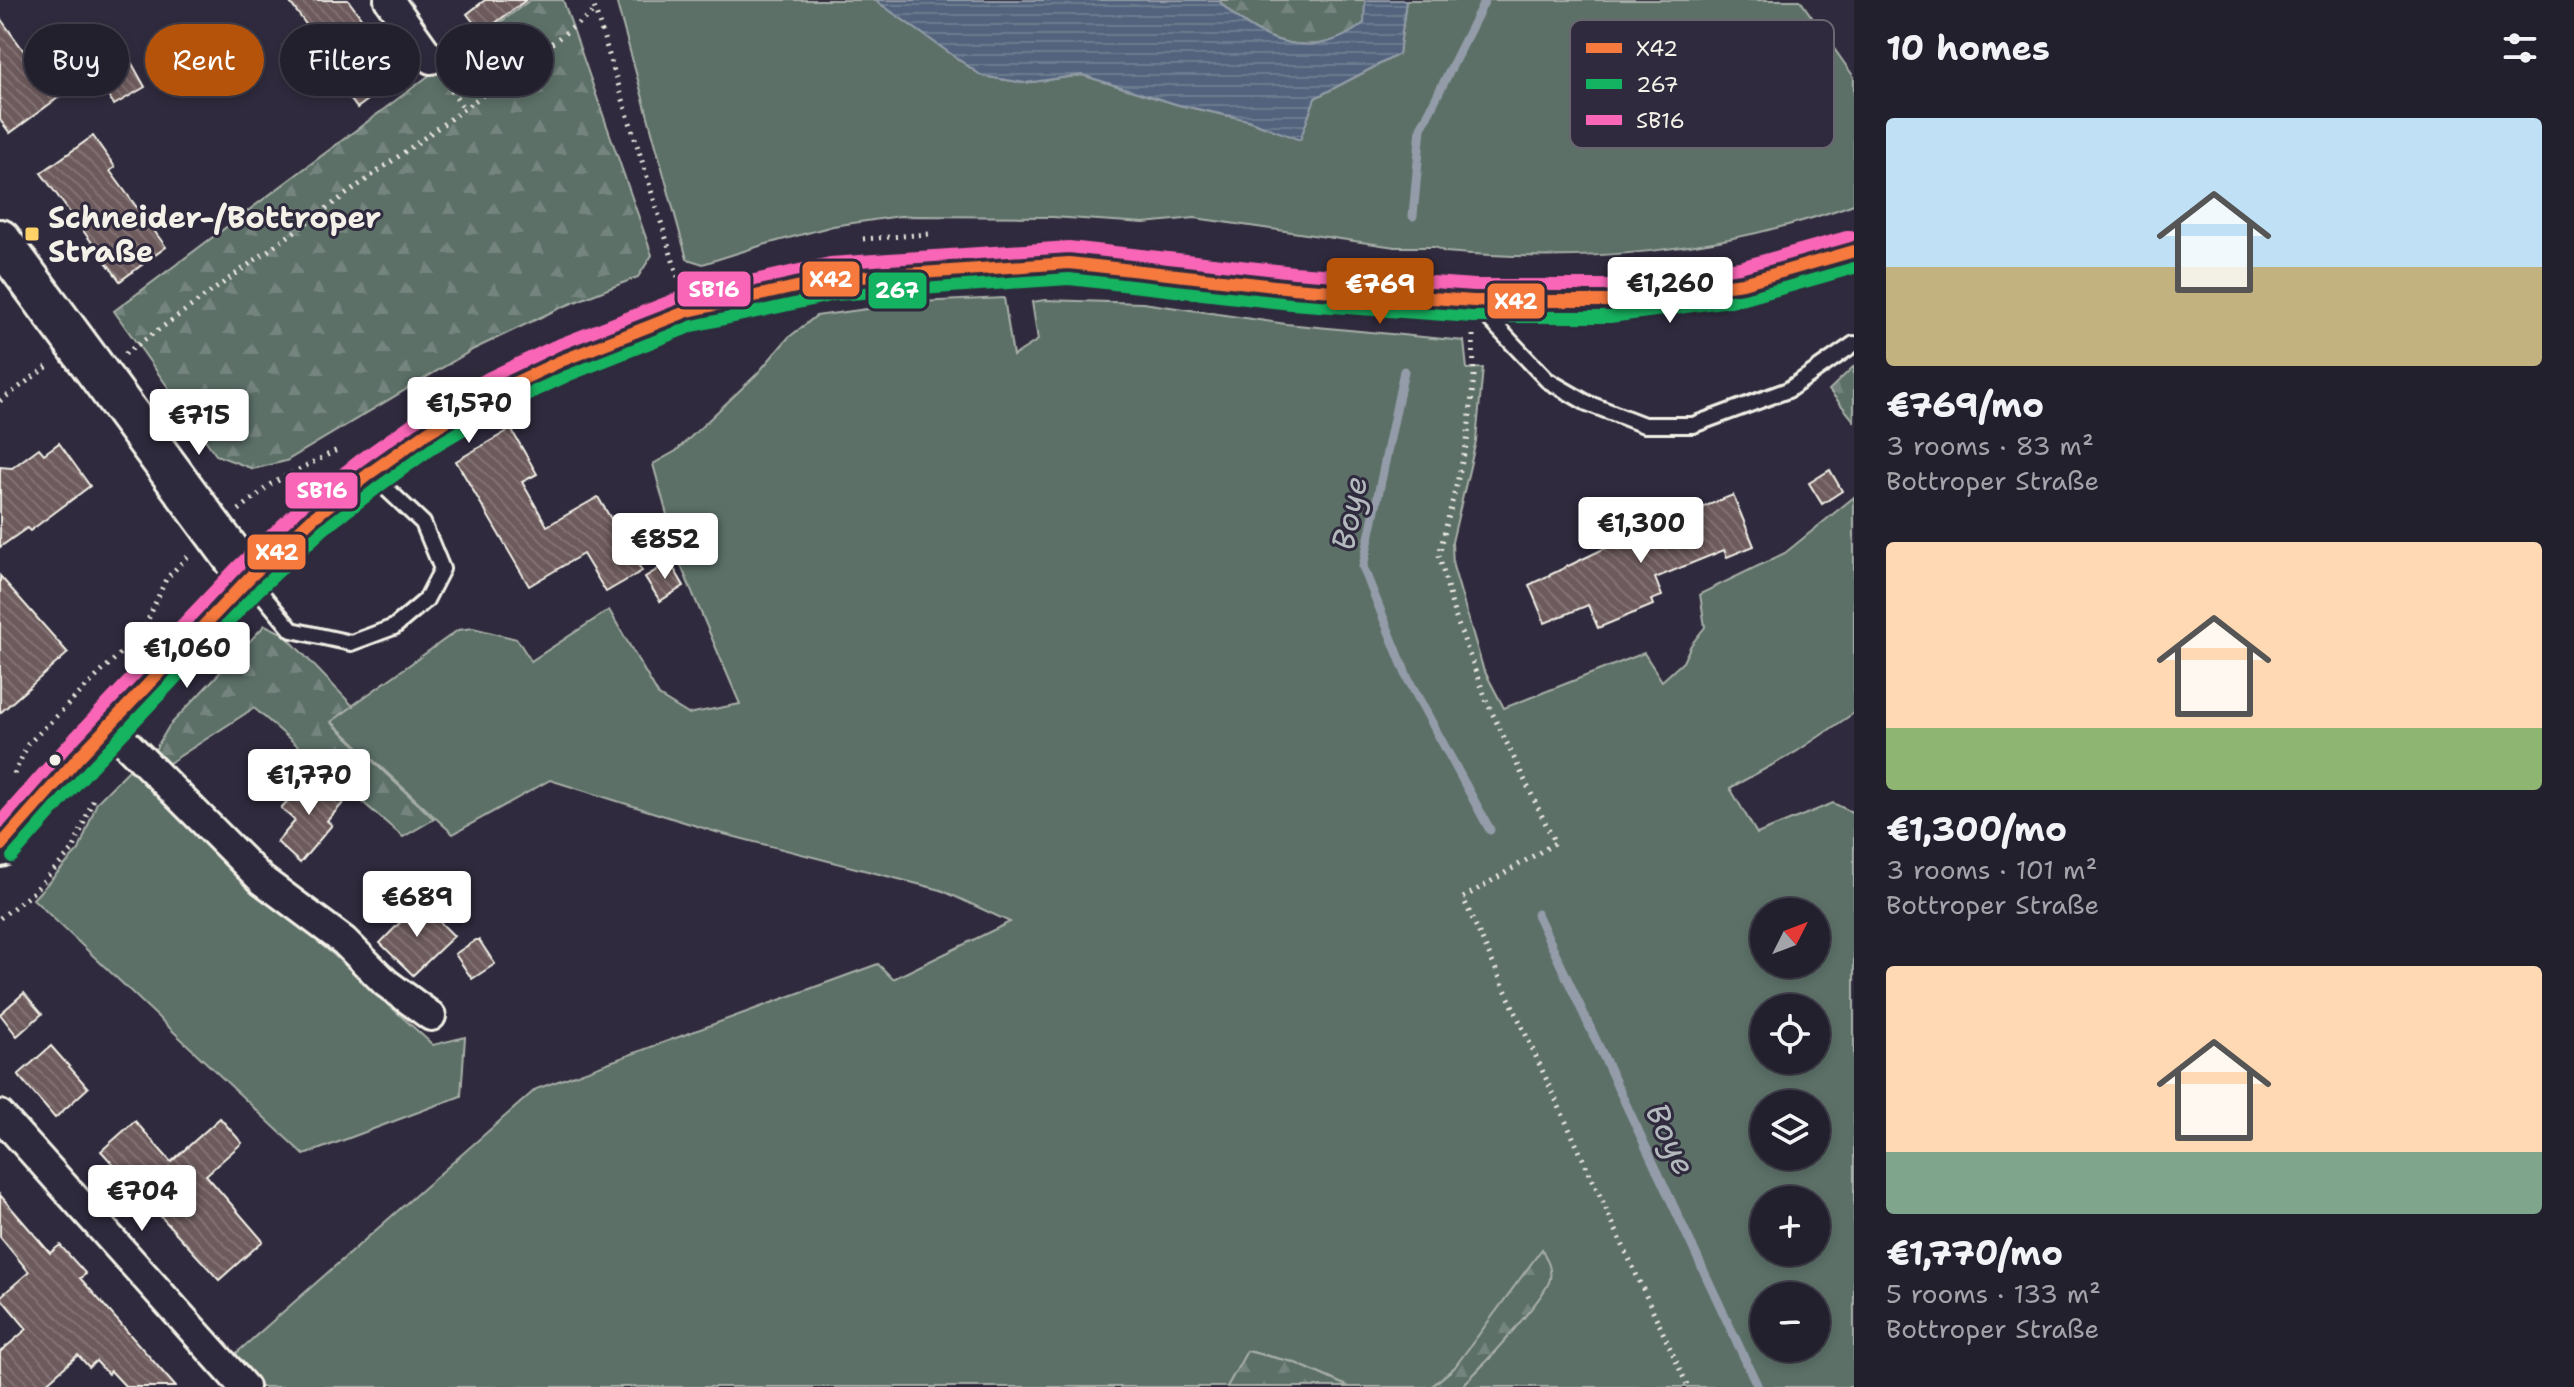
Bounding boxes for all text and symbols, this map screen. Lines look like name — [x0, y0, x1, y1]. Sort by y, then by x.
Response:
legend — [1570, 20, 1834, 148]
chip: Buy — [24, 24, 129, 96]
chip: Rent — [145, 24, 264, 96]
chip: Filters — [280, 24, 420, 96]
chip: New — [436, 24, 553, 96]
text: 10 homes — [1886, 25, 2050, 71]
icon: filters — [2498, 26, 2542, 70]
text: X42 — [1636, 34, 1678, 63]
text: 267 — [1636, 70, 1679, 99]
text: SB16 — [1636, 106, 1685, 135]
icon: home — [2142, 170, 2286, 314]
place label: Schneider-/Bottroper Straße — [48, 197, 381, 272]
marker: Schneider-/Bottroper Straße — [23, 225, 41, 243]
pin: €1,260 — [1605, 257, 1735, 325]
pin: €769 — [1333, 258, 1427, 326]
line badge: X42 — [801, 260, 861, 298]
text: X42 — [809, 265, 853, 294]
text: €1,260 — [1626, 265, 1714, 300]
text: €769 — [1345, 266, 1415, 301]
line badge: SB16 — [676, 270, 752, 308]
line badge: 267 — [867, 271, 928, 310]
text: SB16 — [688, 275, 740, 304]
text: 267 — [875, 276, 919, 305]
line badge: X42 — [1486, 282, 1546, 320]
text: X42 — [1494, 287, 1538, 316]
pin: €1,570 — [404, 377, 534, 445]
text: €769/mo — [1886, 382, 2044, 428]
text: €1,570 — [425, 385, 513, 420]
pin: €715 — [152, 389, 246, 457]
text: €715 — [168, 397, 230, 432]
text: 3 rooms · 83 m² — [1886, 428, 2094, 463]
text: Bottroper Straße — [1886, 463, 2099, 498]
line badge: SB16 — [284, 471, 359, 510]
water label: Boye — [1321, 472, 1377, 554]
text: SB16 — [296, 476, 348, 505]
pin: €1,300 — [1576, 497, 1706, 565]
text: €1,300 — [1596, 505, 1686, 540]
pin: €852 — [618, 513, 712, 581]
text: €852 — [630, 521, 700, 556]
line badge: X42 — [246, 533, 307, 571]
text: X42 — [255, 538, 299, 567]
icon: home — [2142, 594, 2286, 738]
pin: €1,060 — [122, 622, 252, 690]
text: €1,060 — [143, 630, 231, 665]
pin: €1,770 — [244, 749, 374, 817]
unlabelled marker — [47, 752, 63, 768]
text: €1,770 — [266, 757, 352, 792]
text: €1,300/mo — [1886, 806, 2067, 852]
text: 3 rooms · 101 m² — [1886, 852, 2097, 887]
pin: €689 — [370, 871, 464, 939]
text: €689 — [381, 879, 453, 914]
text: Bottroper Straße — [1886, 887, 2099, 922]
north arrow — [1750, 898, 1830, 978]
map controls — [1750, 898, 1830, 1362]
button: locate — [1750, 994, 1830, 1074]
icon: home — [2142, 1018, 2286, 1162]
button: layers — [1750, 1090, 1830, 1170]
water label: Boye — [1636, 1096, 1706, 1182]
pin: €704 — [95, 1165, 189, 1233]
text: €704 — [106, 1173, 178, 1208]
button: + — [1750, 1186, 1830, 1266]
text: €1,770/mo — [1886, 1230, 2063, 1276]
text: 5 rooms · 133 m² — [1886, 1276, 2101, 1311]
button: − — [1750, 1282, 1830, 1362]
text: Bottroper Straße — [1886, 1311, 2099, 1346]

